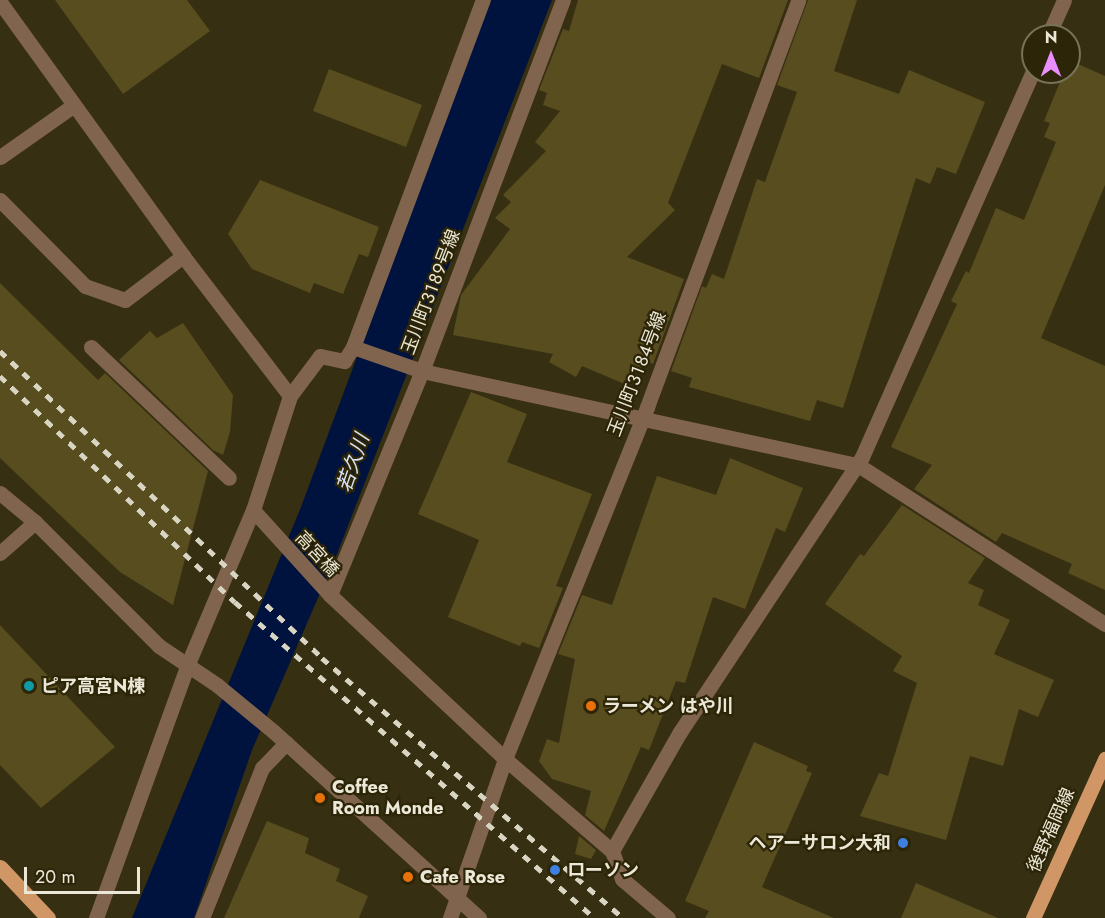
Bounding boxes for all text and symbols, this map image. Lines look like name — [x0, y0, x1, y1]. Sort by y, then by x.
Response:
north arrow — [1021, 24, 1081, 84]
text: N — [1045, 26, 1057, 49]
street label: 玉川町３１８９号線 — [397, 227, 465, 357]
street label: 玉川町３１８４号線 — [603, 309, 671, 439]
water label: 若久川 — [332, 431, 374, 495]
street label: 高宮橋 — [291, 527, 343, 581]
place label: ピア高宮N棟 — [41, 675, 145, 697]
marker: ピア高宮N棟 — [22, 679, 36, 693]
place label: ラーメン はや川 — [603, 695, 734, 717]
marker: ラーメン はや川 — [584, 699, 598, 713]
place label: Coffee Room Monde — [332, 777, 443, 820]
street label: 後野福岡線 — [1023, 784, 1079, 876]
marker: Coffee Room Monde — [313, 791, 327, 805]
place label: ヘアーサロン大和 — [748, 832, 891, 854]
marker: ヘアーサロン大和 — [896, 836, 910, 850]
scale bar — [27, 855, 142, 893]
place label: ローソン — [567, 859, 639, 881]
marker: ローソン — [548, 863, 562, 877]
text: 20 m — [35, 864, 75, 890]
place label: Cafe Rose — [420, 866, 505, 888]
marker: Cafe Rose — [401, 870, 415, 884]

